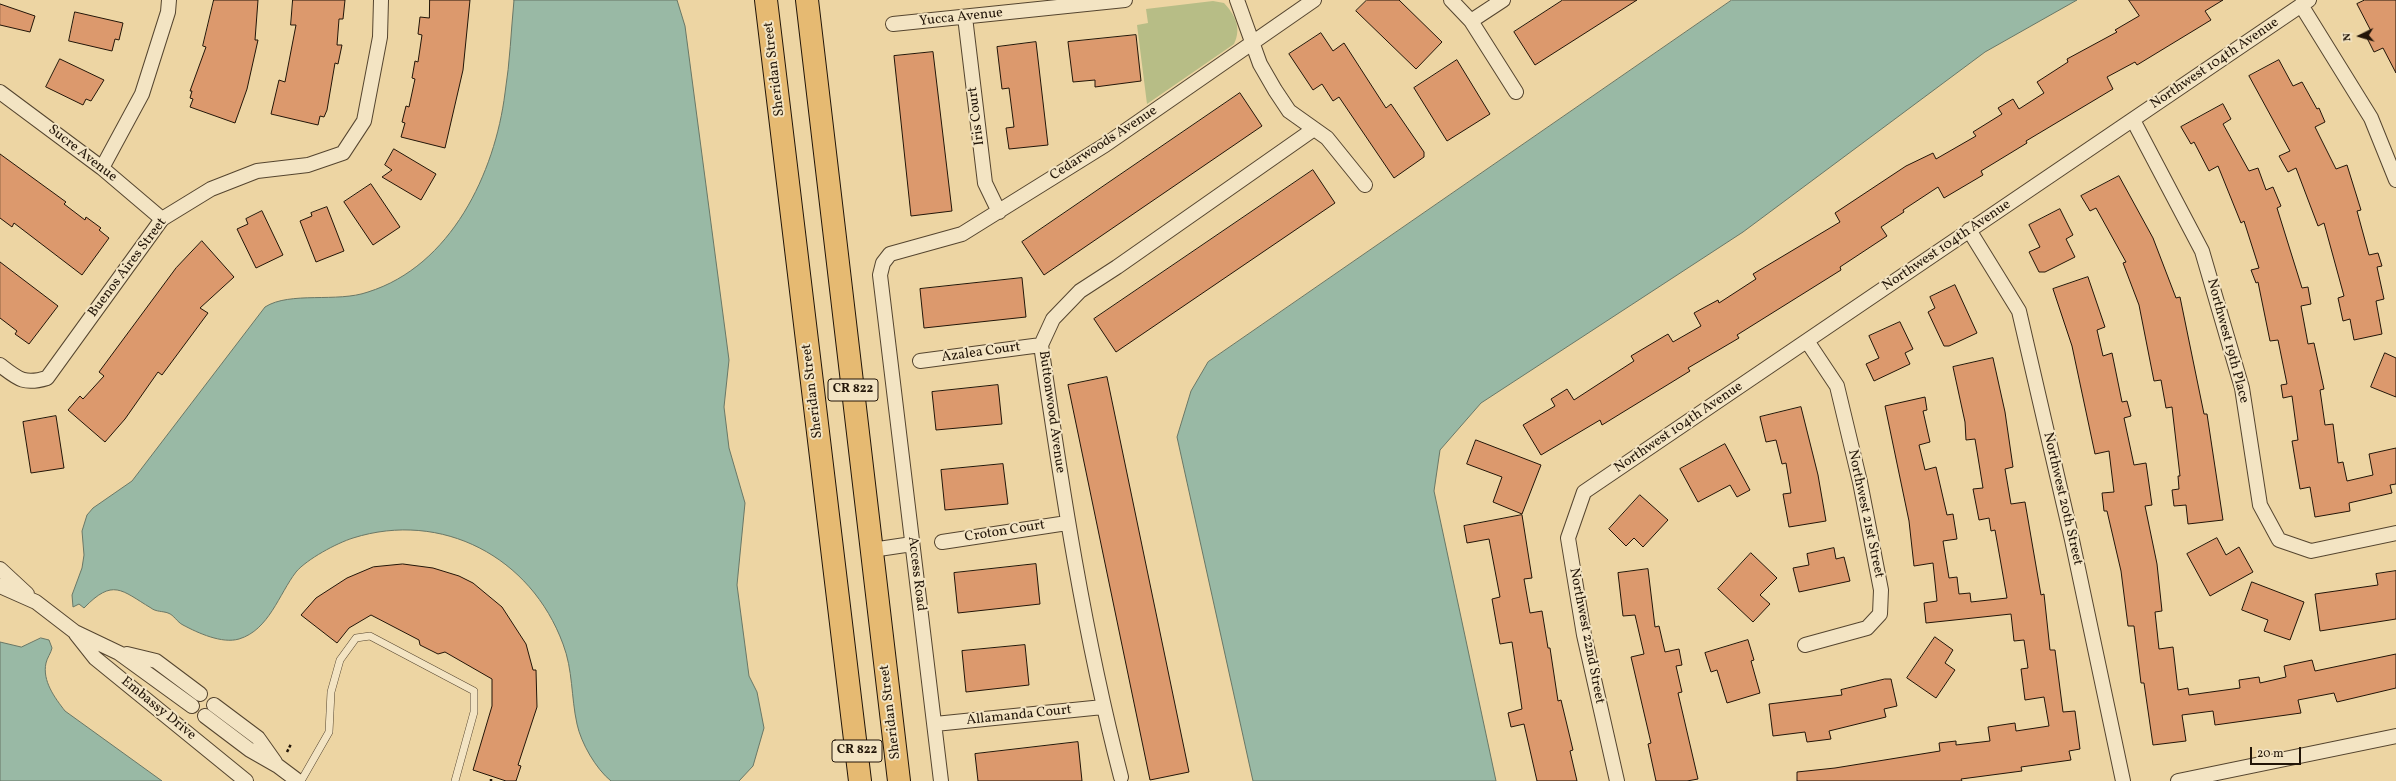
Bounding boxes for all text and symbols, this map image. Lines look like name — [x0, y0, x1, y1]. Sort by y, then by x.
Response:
street label: Yucca Avenue — [918, 5, 1004, 31]
street label: Northwest 104th Avenue — [2148, 15, 2282, 113]
north arrow — [2340, 16, 2380, 56]
street label: Sheridan Street — [761, 21, 789, 117]
text: N — [2340, 32, 2355, 42]
street label: Iris Court — [965, 86, 989, 146]
street label: Cedarwoods Avenue — [1047, 103, 1161, 185]
street label: Sucre Avenue — [44, 122, 120, 186]
street label: Northwest 104th Avenue — [1880, 197, 2014, 295]
street label: Buenos Aires Street — [85, 215, 171, 321]
street label: Northwest 19th Place — [2202, 277, 2252, 405]
street label: Azalea Court — [940, 339, 1022, 367]
street label: Sheridan Street — [799, 343, 827, 439]
street label: Buttonwood Avenue — [1034, 350, 1068, 474]
road number: CR 822 — [828, 379, 878, 401]
street label: Northwest 104th Avenue — [1612, 379, 1746, 477]
street label: Northwest 20th Street — [2039, 431, 2085, 567]
street label: Northwest 21st Street — [1843, 448, 1887, 580]
street label: Croton Court — [964, 517, 1046, 547]
street label: Access Road — [903, 536, 929, 612]
street label: Northwest 22nd Street — [1565, 567, 1607, 705]
street label: Sheridan Street — [877, 664, 905, 760]
street label: Embassy Drive — [117, 674, 199, 744]
street label: Allamanda Court — [965, 702, 1073, 730]
scale bar — [2252, 739, 2303, 765]
road number: CR 822 — [832, 740, 882, 762]
text: 20 m — [2257, 746, 2284, 762]

